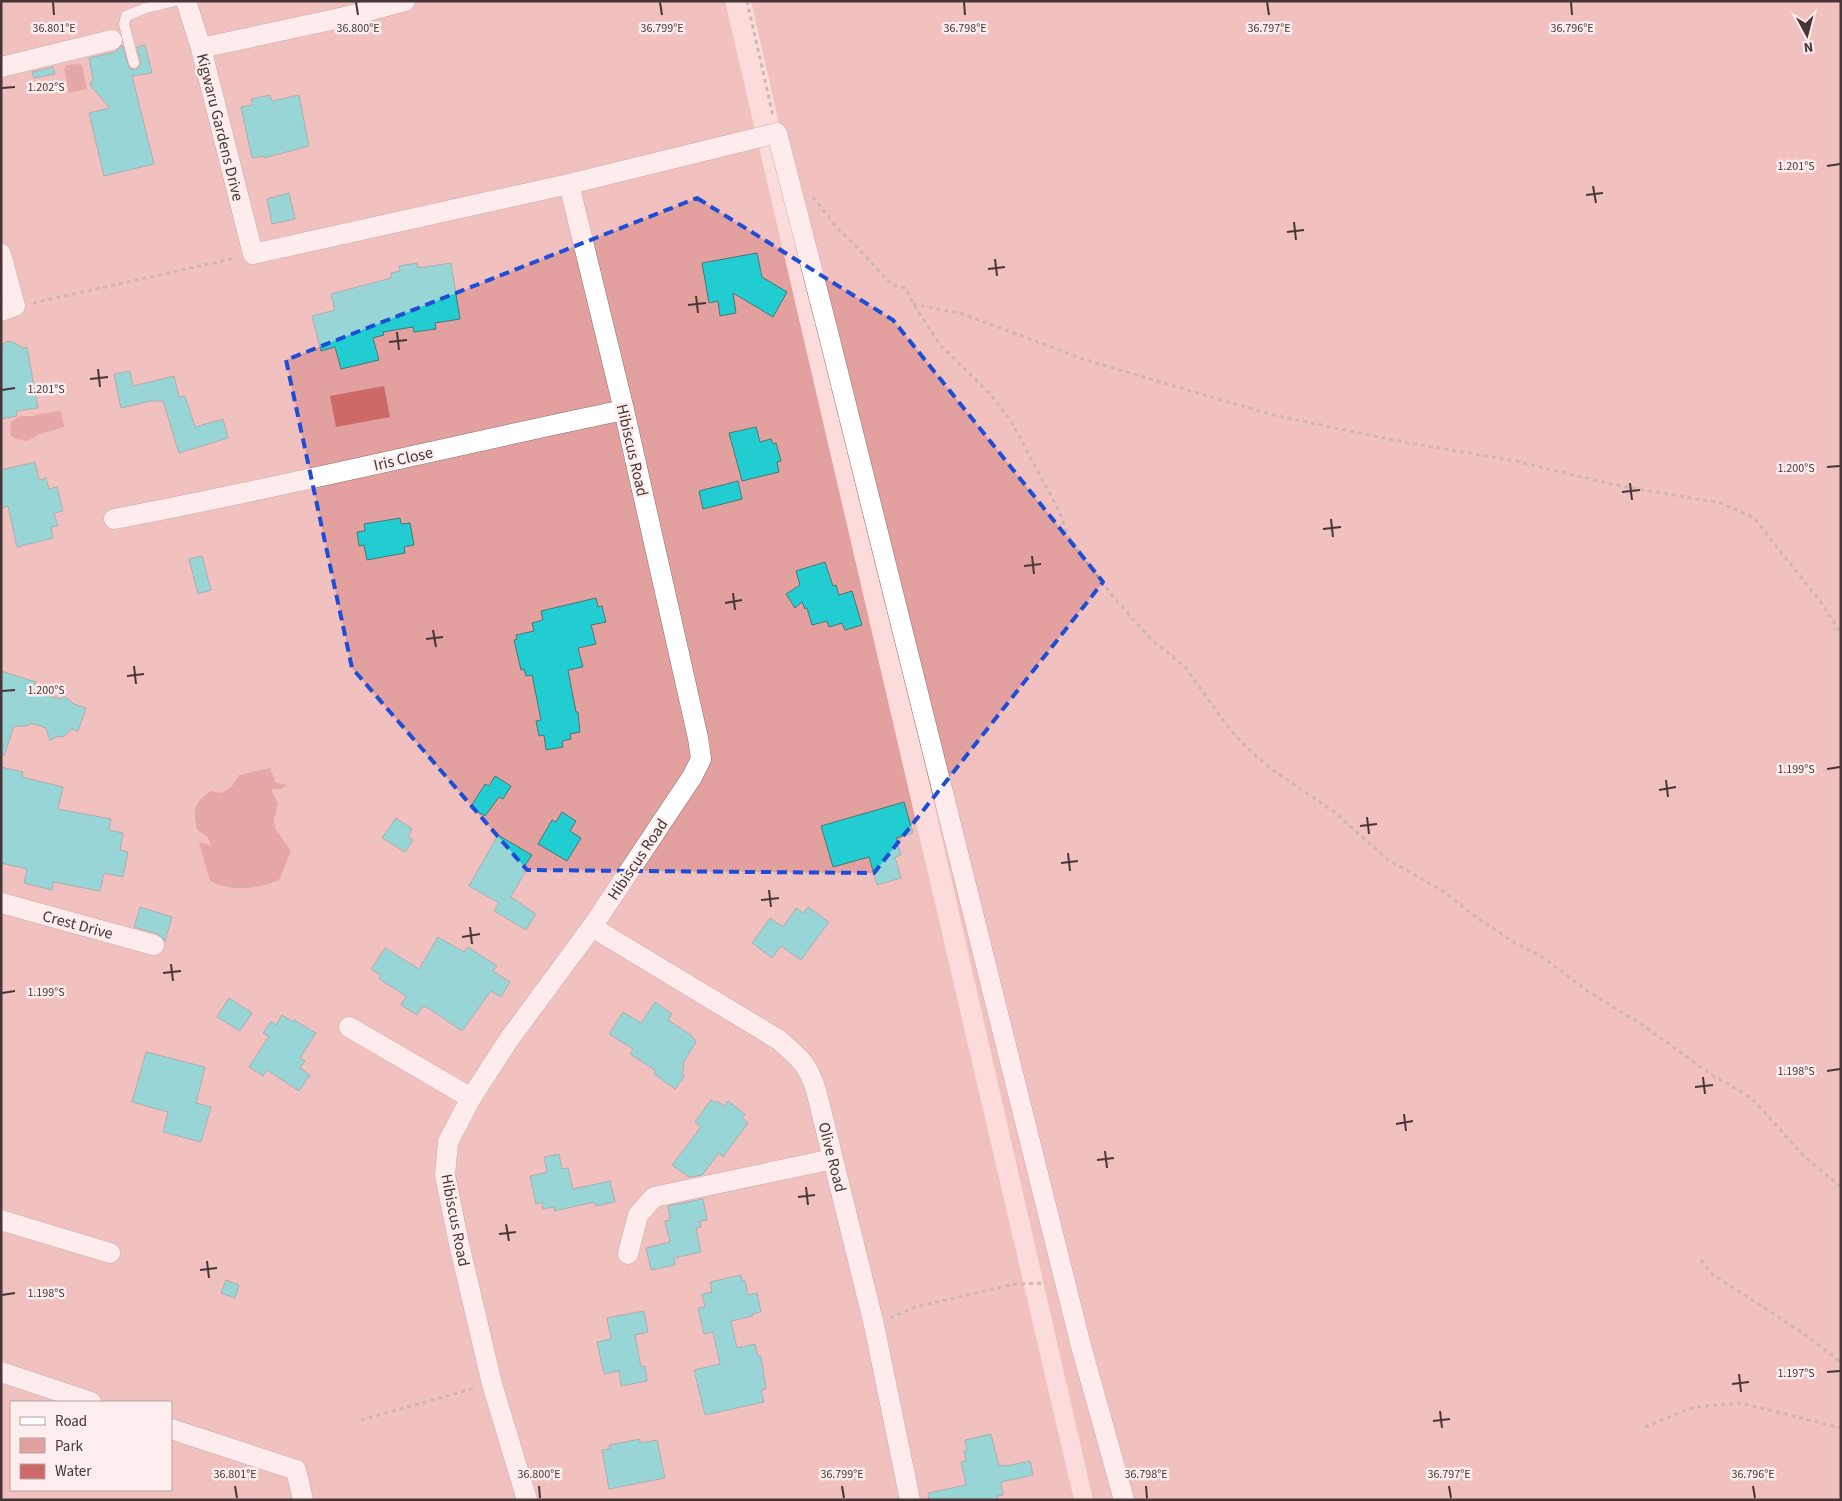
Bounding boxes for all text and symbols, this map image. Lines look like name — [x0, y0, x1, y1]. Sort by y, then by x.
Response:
north arrow — [1782, 10, 1832, 60]
text: 36.801°E — [32, 20, 76, 37]
text: 36.800°E — [336, 20, 380, 37]
text: 36.799°E — [640, 20, 684, 37]
text: 36.798°E — [943, 20, 987, 37]
text: 36.797°E — [1247, 20, 1291, 37]
text: 36.796°E — [1550, 20, 1594, 37]
text: N — [1803, 36, 1814, 57]
street label: Kigwaru Gardens Drive — [191, 51, 249, 203]
text: 1.202°S — [27, 79, 65, 96]
text: 1.201°S — [1777, 158, 1815, 175]
text: 1.201°S — [27, 381, 65, 398]
street label: Hibiscus Road — [611, 402, 653, 499]
street label: Iris Close — [371, 441, 435, 476]
text: 1.200°S — [1777, 460, 1815, 477]
text: 1.200°S — [27, 682, 65, 699]
text: 1.199°S — [1777, 761, 1815, 778]
street label: Hibiscus Road — [602, 814, 673, 905]
street label: Crest Drive — [40, 905, 115, 945]
text: 1.199°S — [27, 984, 65, 1001]
text: 1.198°S — [1777, 1063, 1815, 1080]
street label: Olive Road — [813, 1120, 851, 1195]
street label: Hibiscus Road — [435, 1172, 475, 1268]
text: 1.198°S — [27, 1285, 65, 1302]
text: 1.197°S — [1777, 1365, 1815, 1382]
legend — [10, 1401, 172, 1491]
text: Road — [55, 1411, 87, 1432]
text: Park — [55, 1436, 84, 1457]
text: Water — [55, 1461, 92, 1482]
text: 36.801°E — [213, 1466, 257, 1483]
text: 36.800°E — [517, 1466, 561, 1483]
text: 36.799°E — [820, 1466, 864, 1483]
text: 36.798°E — [1124, 1466, 1168, 1483]
text: 36.797°E — [1427, 1466, 1471, 1483]
text: 36.796°E — [1731, 1466, 1775, 1483]

